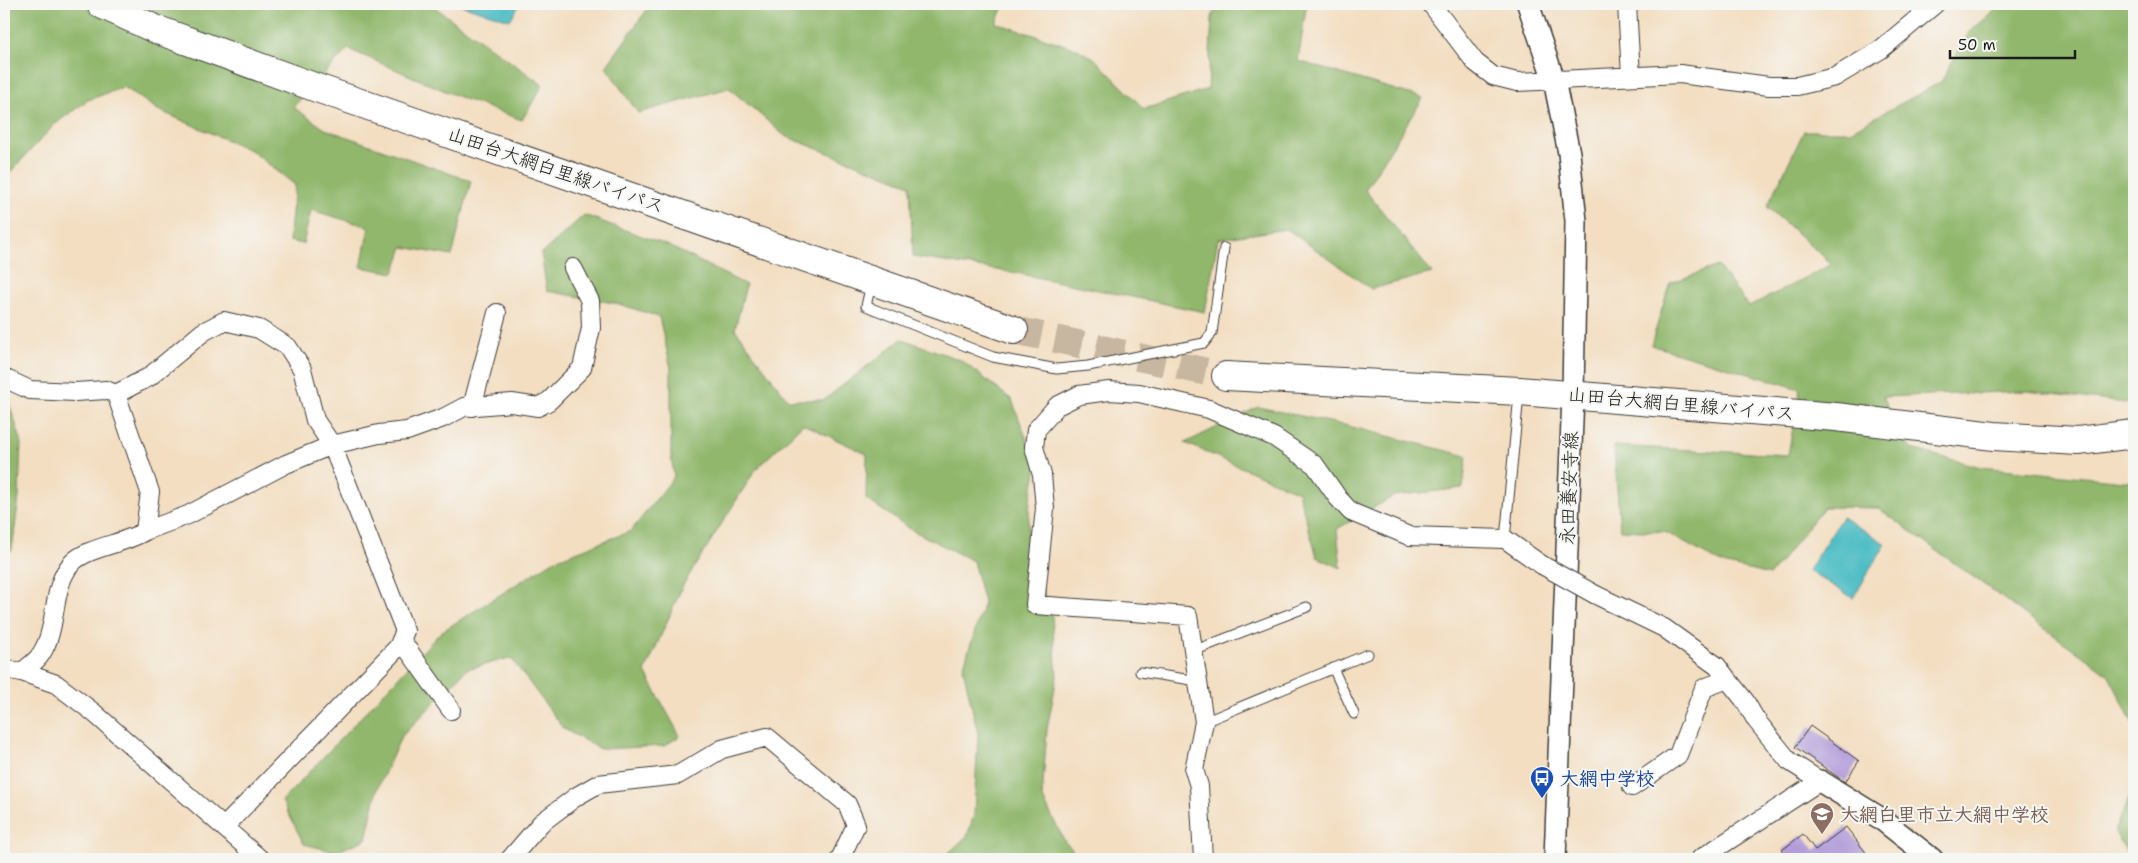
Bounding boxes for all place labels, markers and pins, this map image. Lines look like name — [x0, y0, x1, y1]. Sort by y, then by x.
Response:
bus stop icon: 大網中学校 — [1529, 765, 1555, 799]
place label: 大網中学校 — [1560, 766, 1655, 791]
school or university icon: 大網白里市立大網中学校 — [1809, 801, 1835, 835]
place label: 大網白里市立大網中学校 — [1840, 802, 2049, 827]

